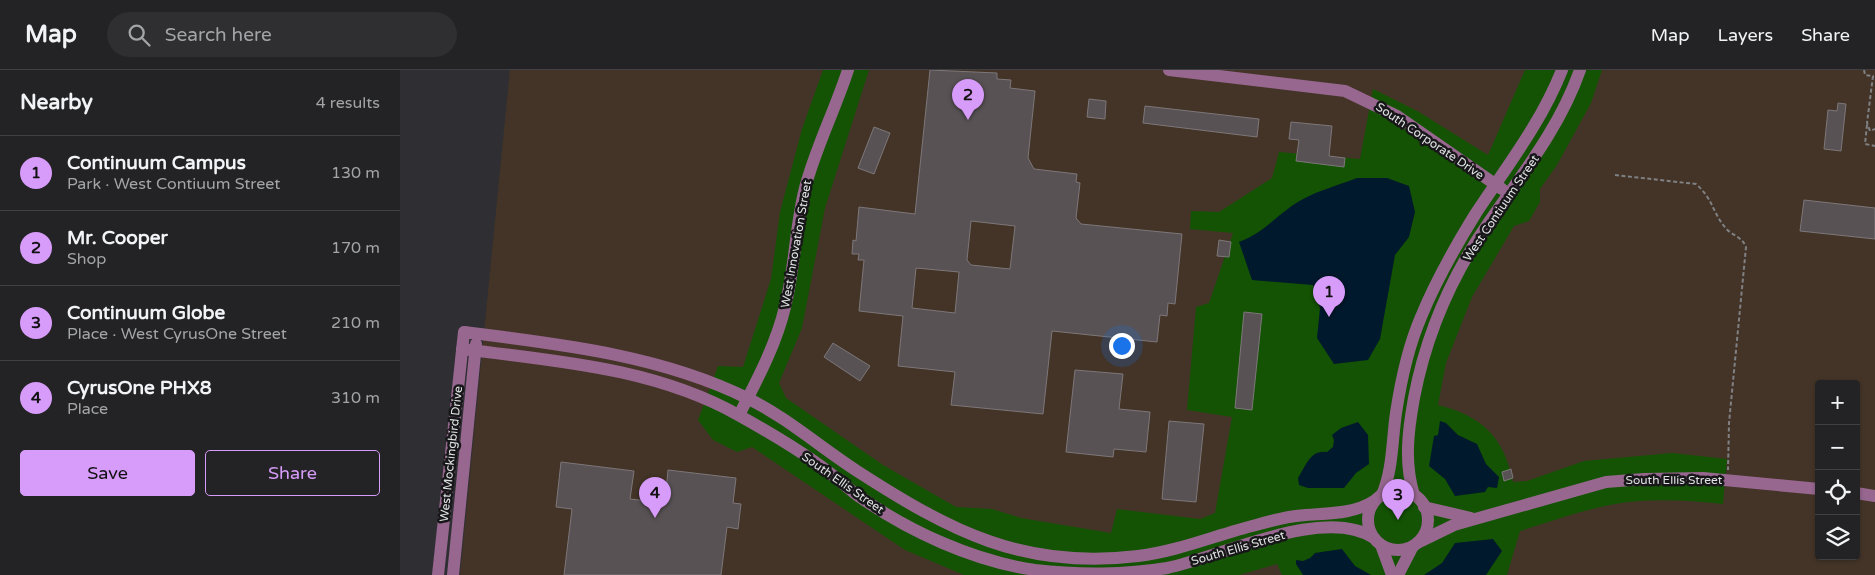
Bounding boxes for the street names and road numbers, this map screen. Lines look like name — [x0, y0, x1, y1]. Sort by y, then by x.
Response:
street label: South Corporate Drive — [1373, 100, 1487, 182]
street label: West Contiuum Street — [1460, 152, 1542, 264]
street label: West Innovation Street — [778, 179, 814, 309]
street label: West Mockingbird Drive — [437, 385, 465, 523]
street label: South Ellis Street — [799, 450, 887, 517]
street label: South Ellis Street — [1626, 473, 1723, 487]
street label: South Ellis Street — [1190, 528, 1287, 568]

